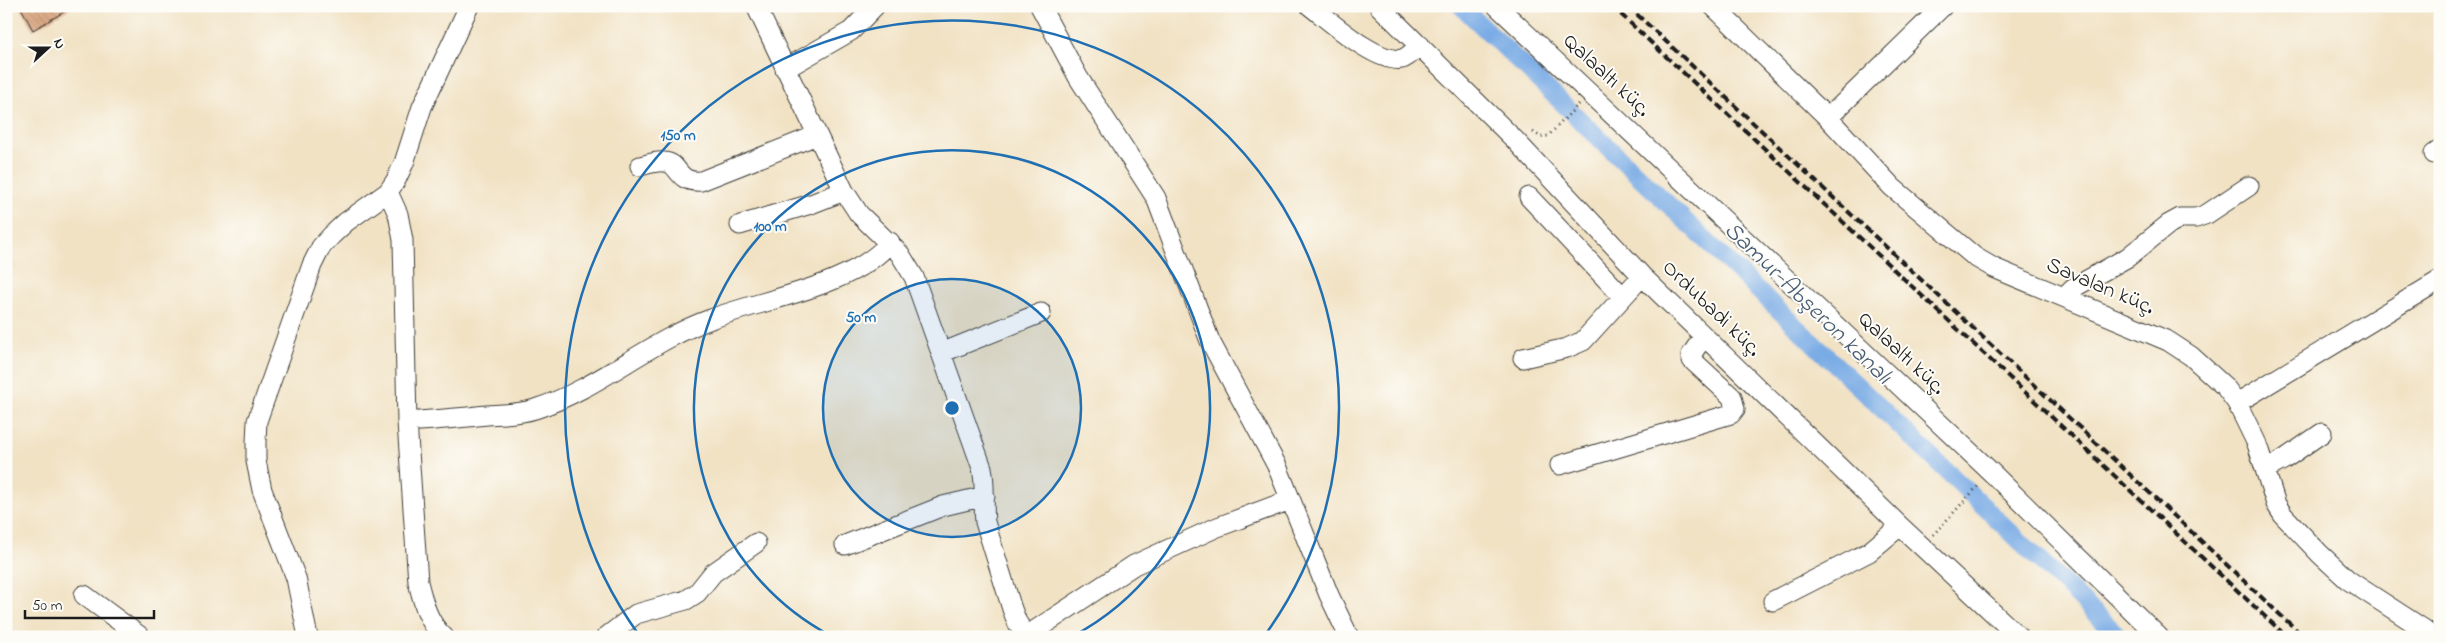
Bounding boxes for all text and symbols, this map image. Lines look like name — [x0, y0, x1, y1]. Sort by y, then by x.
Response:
north arrow — [22, 22, 72, 72]
street label: Qalaaltı küç. — [1555, 27, 1657, 125]
text: N — [47, 36, 70, 52]
text: 150 m — [660, 125, 696, 147]
water label: Samur-Abşeron kanalı — [1715, 214, 1899, 394]
text: 100 m — [753, 216, 787, 238]
street label: Savalan küç. — [2041, 250, 2159, 324]
street label: Ordubadi küç. — [1654, 253, 1768, 365]
street label: Qalaaltı küç. — [1850, 305, 1952, 403]
text: 50 m — [846, 307, 877, 329]
centre of rings — [943, 399, 961, 417]
scale bar — [25, 588, 154, 620]
text: 50 m — [32, 595, 63, 617]

